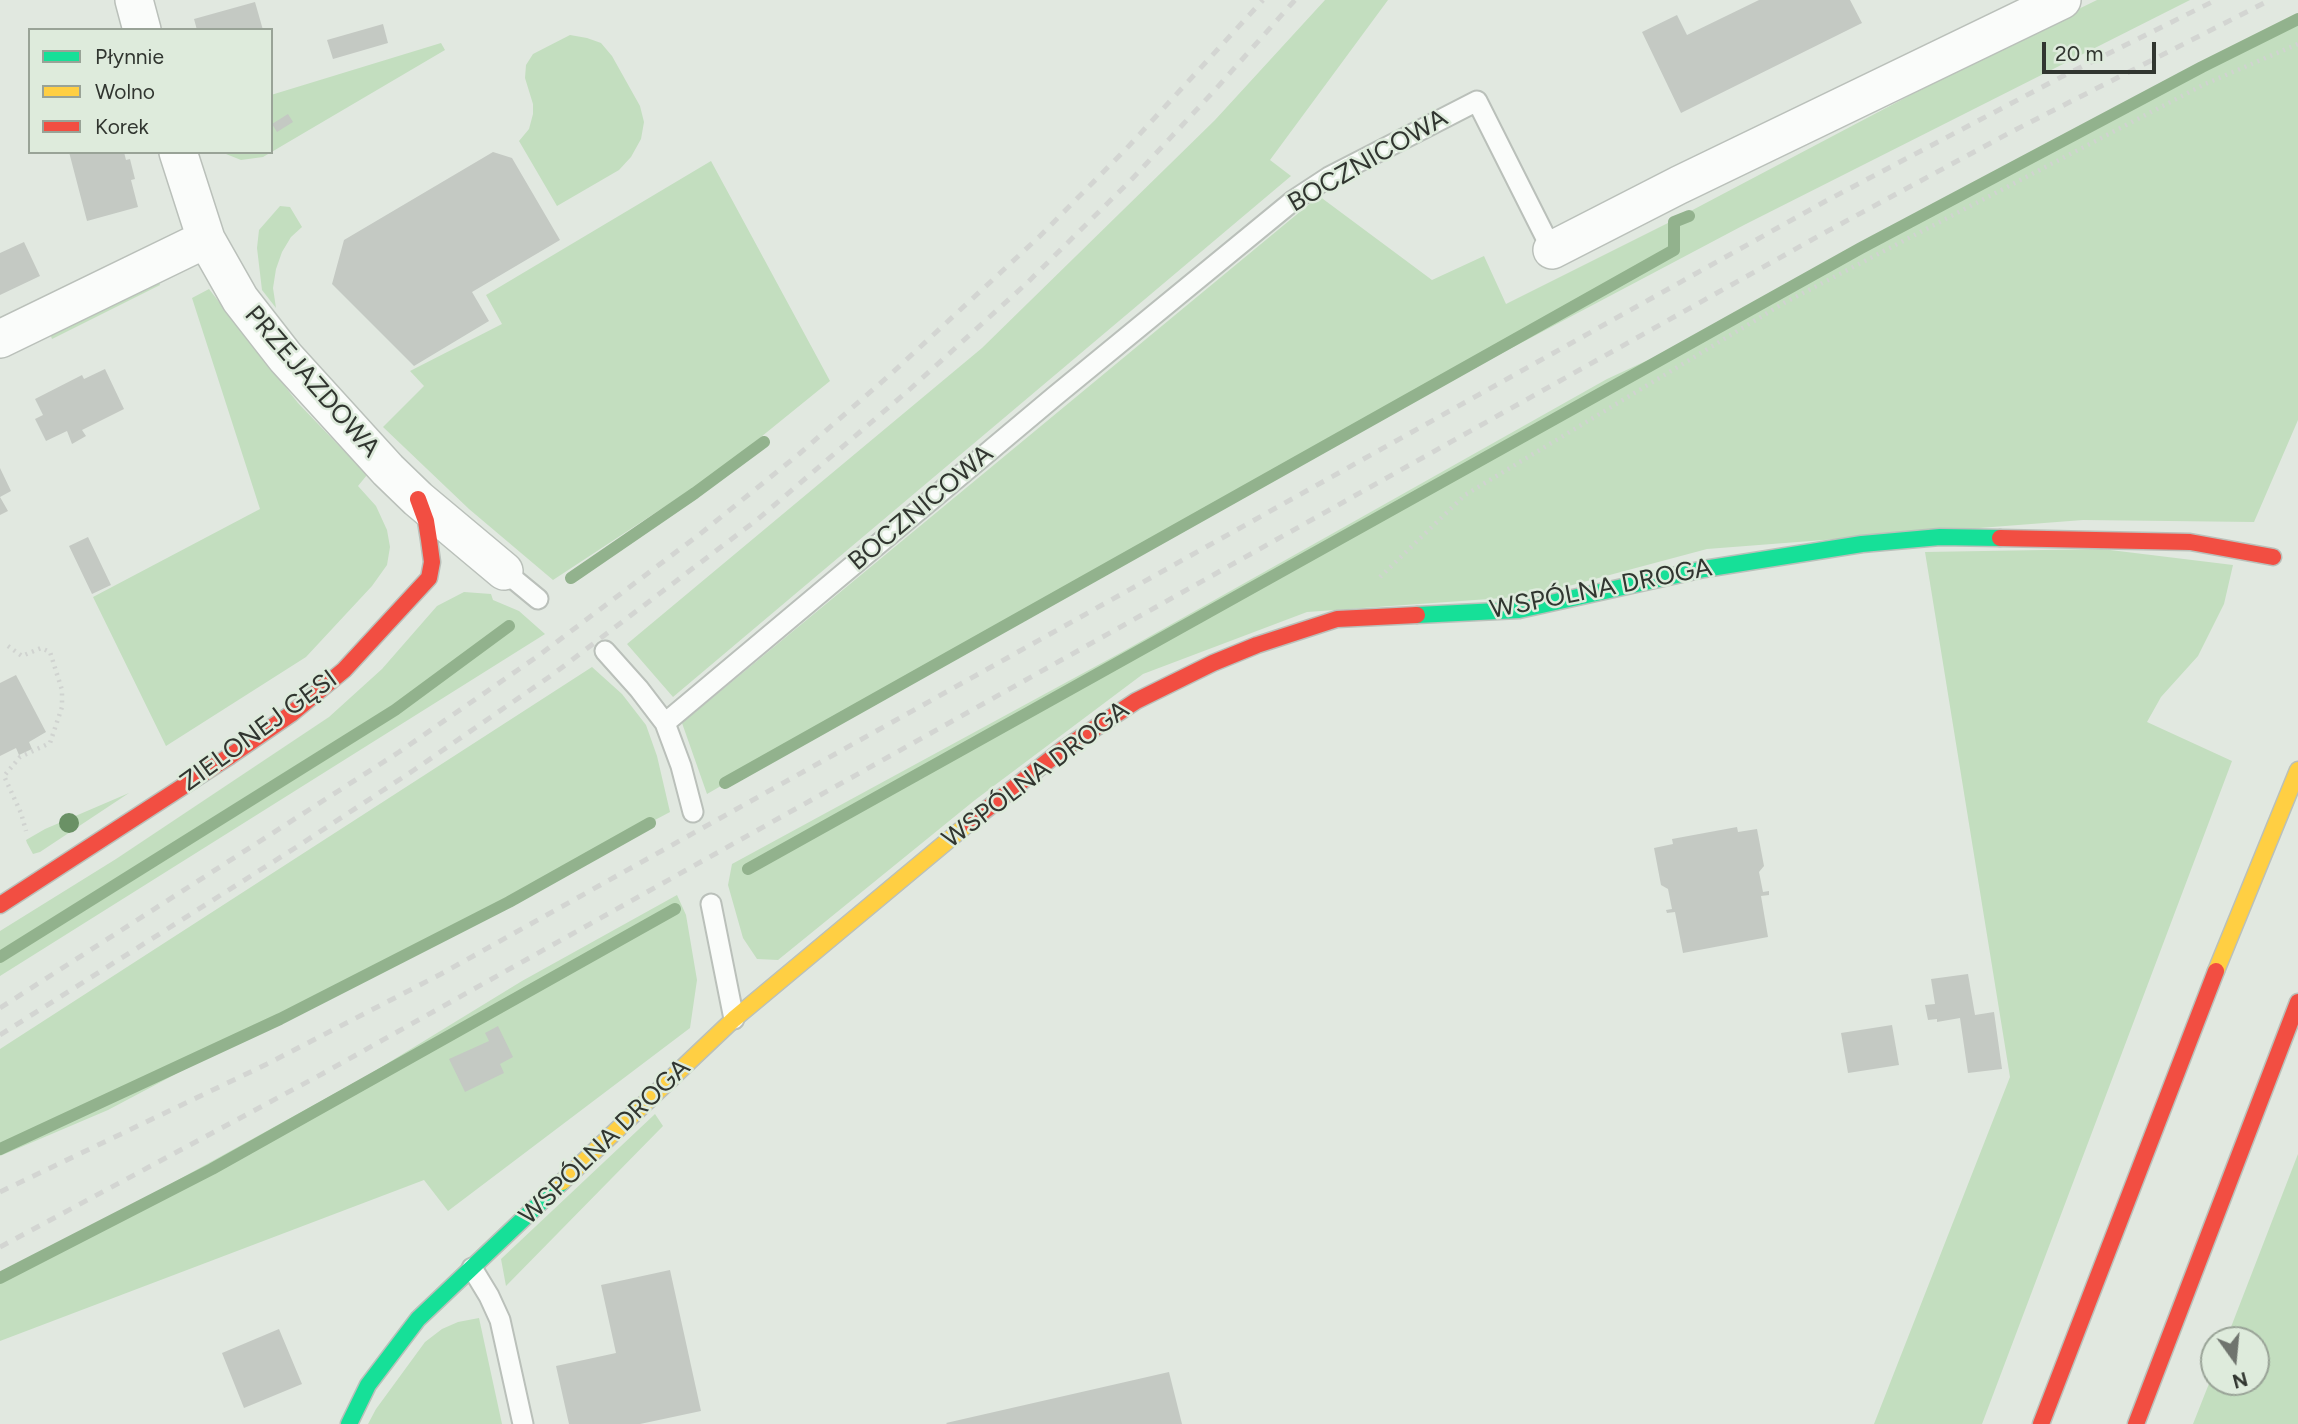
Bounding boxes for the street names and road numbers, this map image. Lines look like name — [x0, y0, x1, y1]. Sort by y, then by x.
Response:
street label: BOCZNICOWA — [1283, 103, 1453, 219]
street label: PRZEJAZDOWA — [238, 300, 386, 464]
street label: BOCZNICOWA — [842, 439, 1000, 577]
street label: WSPÓLNA DROGA — [1487, 552, 1715, 626]
street label: ZIELONEJ GĘSI — [175, 664, 343, 798]
street label: WSPÓLNA DROGA — [937, 695, 1135, 855]
street label: WSPÓLNA DROGA — [513, 1053, 697, 1231]

